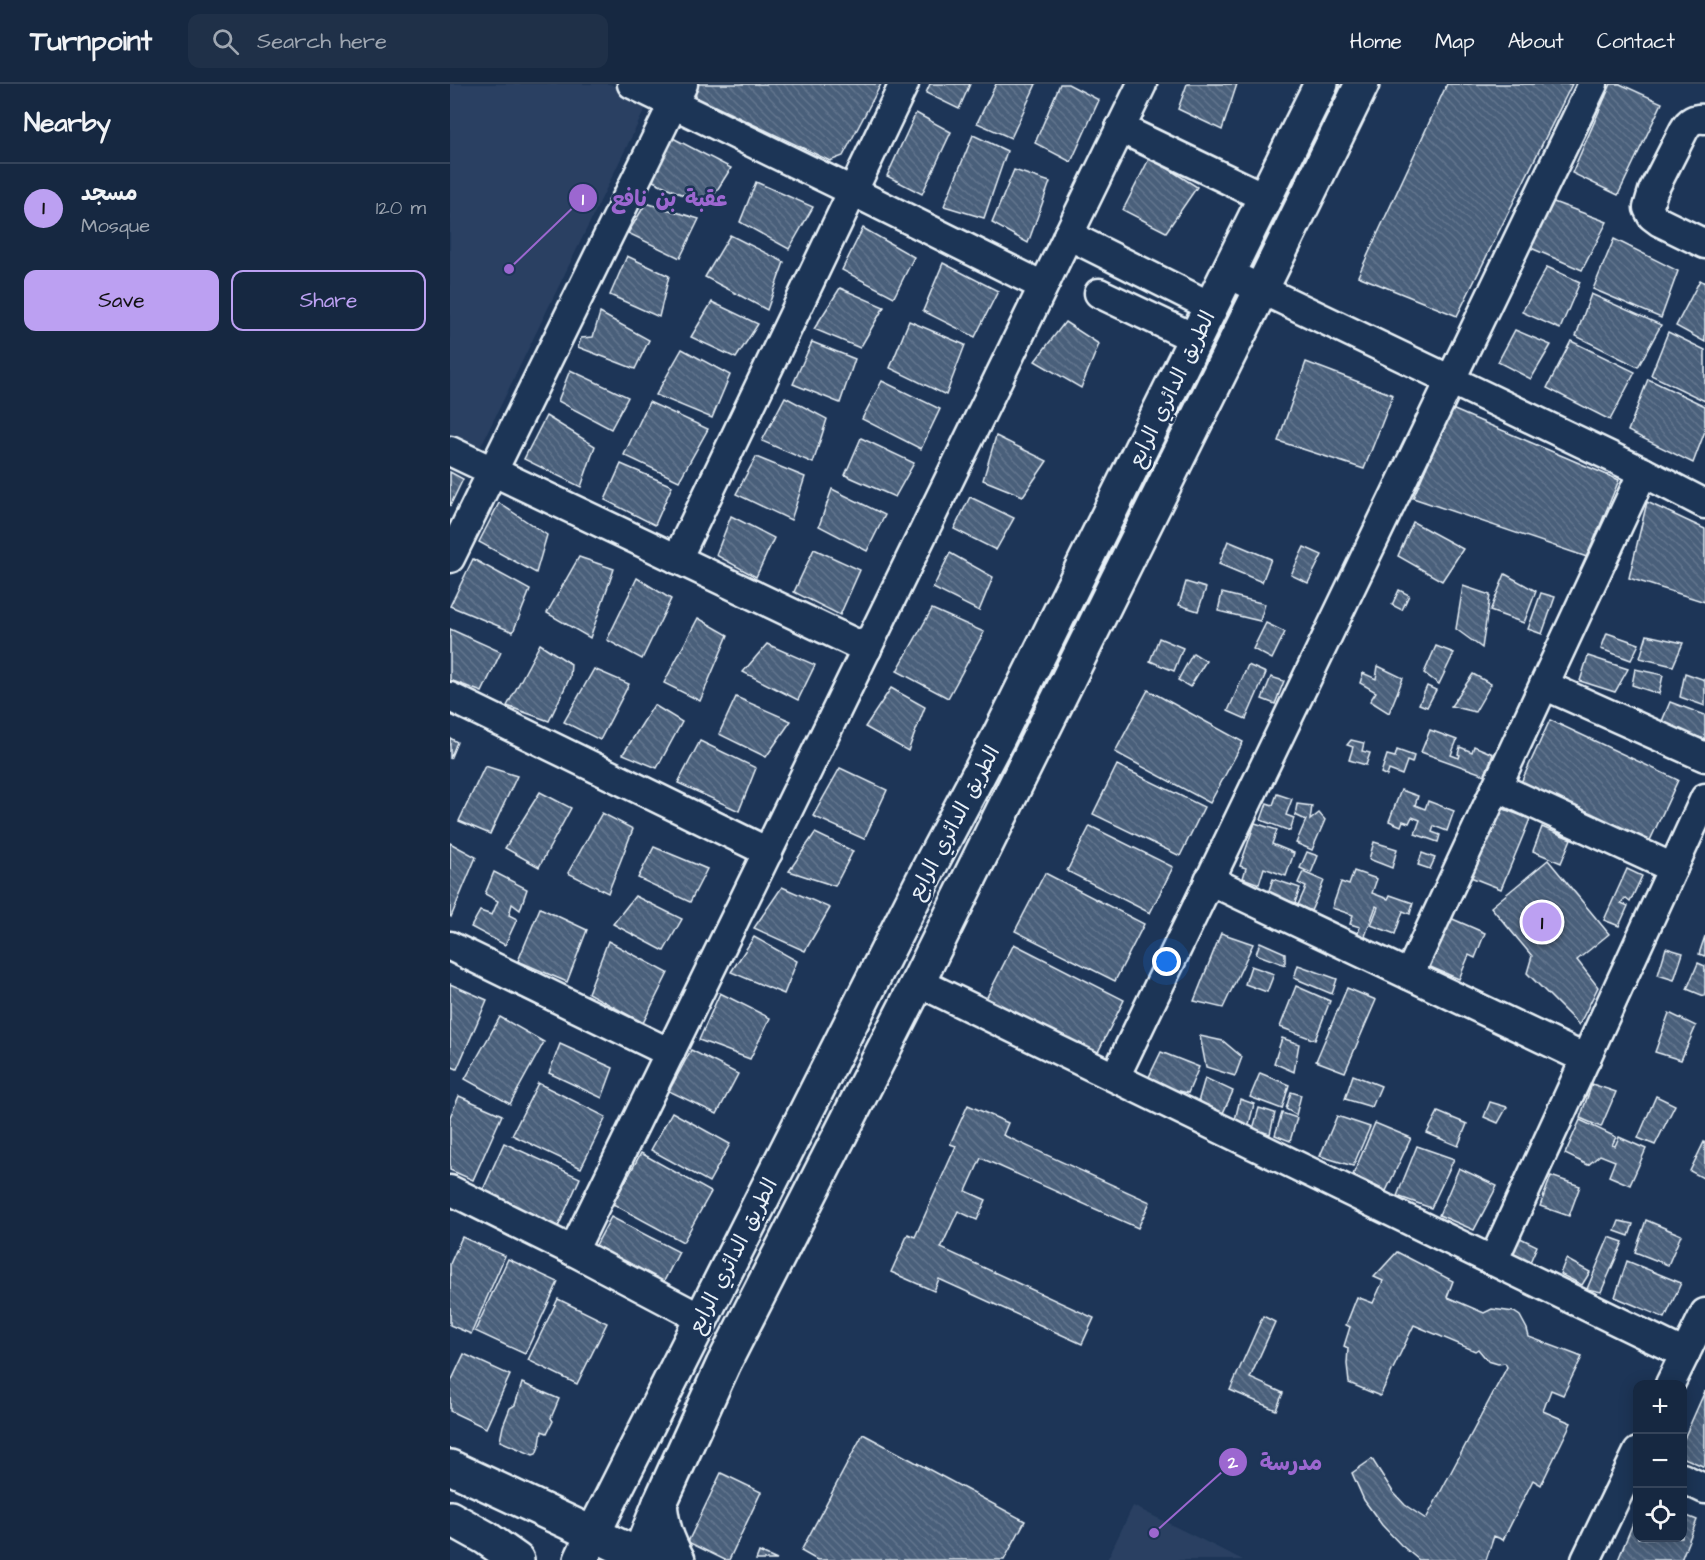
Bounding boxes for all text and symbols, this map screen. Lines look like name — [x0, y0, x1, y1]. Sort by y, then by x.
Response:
search box — [188, 14, 608, 68]
text: Turnpoint — [30, 22, 152, 61]
icon: search — [209, 25, 242, 58]
text: Search here — [257, 26, 387, 57]
text: Home — [1350, 27, 1402, 56]
text: Map — [1435, 27, 1475, 56]
text: About — [1508, 27, 1564, 56]
text: Contact — [1597, 27, 1675, 56]
text: Nearby — [24, 105, 111, 141]
text: مسجد — [81, 178, 137, 209]
callout: عقبة بن نافع — [568, 178, 739, 218]
text: عقبة بن نافع — [611, 184, 728, 215]
text: 1 — [582, 187, 585, 212]
text: 1 — [42, 194, 45, 222]
text: 120 m — [376, 194, 426, 222]
text: Mosque — [81, 212, 150, 240]
button: Save — [24, 270, 219, 331]
button: Share — [231, 270, 426, 331]
street label: الطريق الدائري الرابع — [1121, 306, 1223, 472]
street label: الطريق الدائري الرابع — [901, 741, 1007, 905]
pin: 1 — [1522, 900, 1562, 944]
your location — [1152, 947, 1181, 976]
street label: الطريق الدائري الرابع — [681, 1173, 785, 1339]
map controls — [1633, 1380, 1687, 1542]
button: + — [1633, 1380, 1687, 1434]
button: − — [1633, 1434, 1687, 1488]
callout: مدرسة — [1218, 1442, 1335, 1482]
text: مدرسة — [1260, 1448, 1322, 1479]
text: 2 — [1227, 1450, 1239, 1475]
button: locate — [1633, 1488, 1687, 1542]

